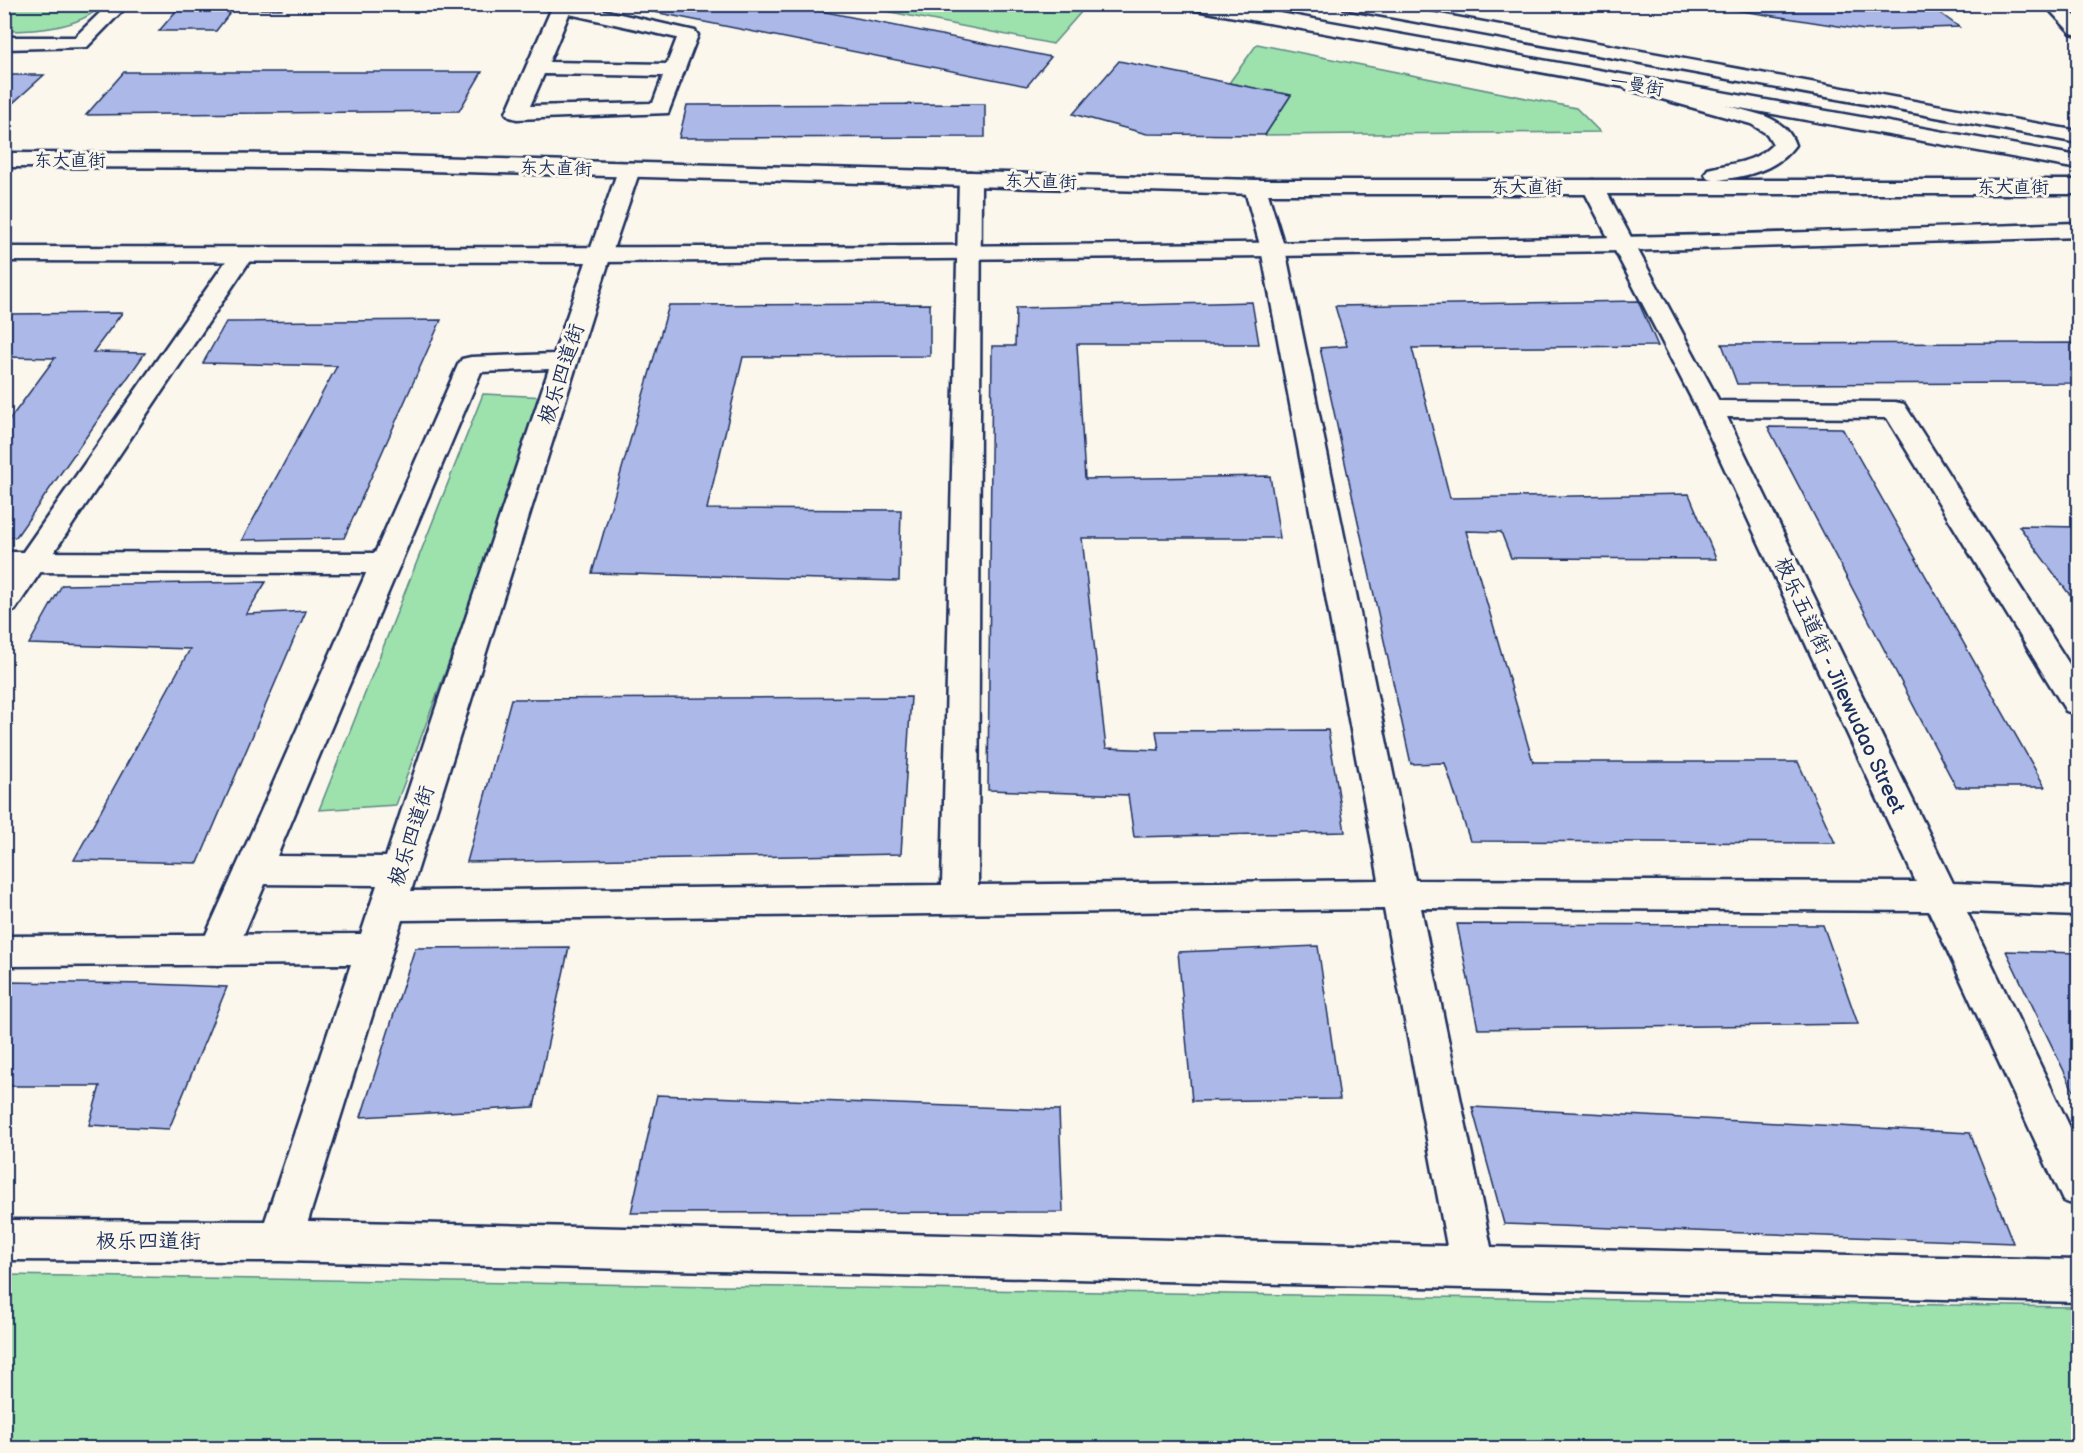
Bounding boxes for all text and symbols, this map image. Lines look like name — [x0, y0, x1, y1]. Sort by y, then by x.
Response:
street label: 一曼街 — [1609, 70, 1665, 101]
street label: 东大直街 — [34, 150, 106, 171]
street label: 东大直街 — [520, 157, 592, 180]
street label: 东大直街 — [1005, 170, 1077, 193]
street label: 东大直街 — [1491, 177, 1563, 198]
street label: 东大直街 — [1977, 177, 2049, 198]
street label: 极乐四道街 — [533, 320, 590, 428]
street label: 极乐五道街 - Jilewudao Street — [1769, 553, 1910, 818]
street label: 极乐四道街 — [383, 782, 440, 890]
street label: 极乐四道街 — [96, 1229, 201, 1254]

